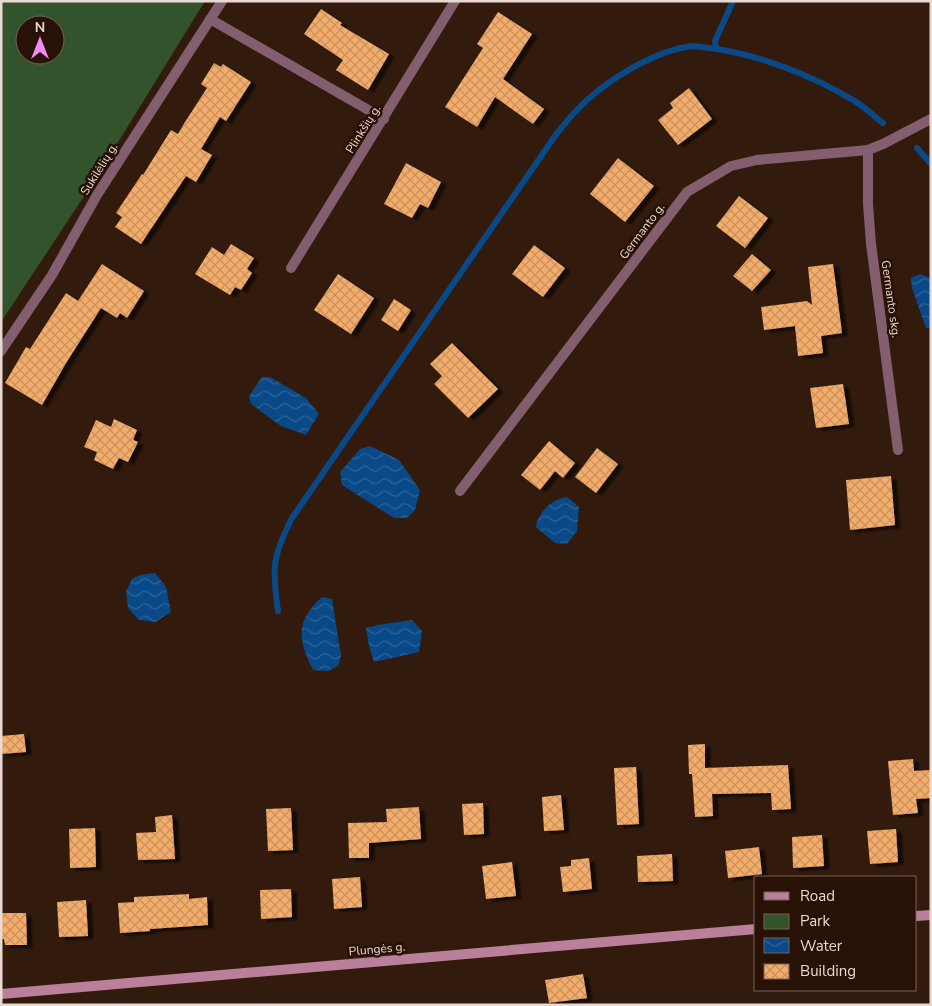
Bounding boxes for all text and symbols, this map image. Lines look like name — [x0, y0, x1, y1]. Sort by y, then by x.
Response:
north arrow — [15, 15, 65, 65]
text: N — [35, 18, 45, 37]
street label: Plinkšių g. — [342, 102, 384, 156]
street label: Sukilėlių g. — [77, 140, 121, 198]
street label: Germanto g. — [616, 200, 668, 262]
street label: Germanto skg. — [878, 259, 904, 339]
legend — [754, 876, 917, 991]
text: Road — [800, 886, 835, 906]
text: Park — [800, 911, 830, 931]
text: Water — [800, 936, 843, 956]
street label: Plungės g. — [348, 939, 406, 959]
text: Building — [800, 961, 856, 981]

